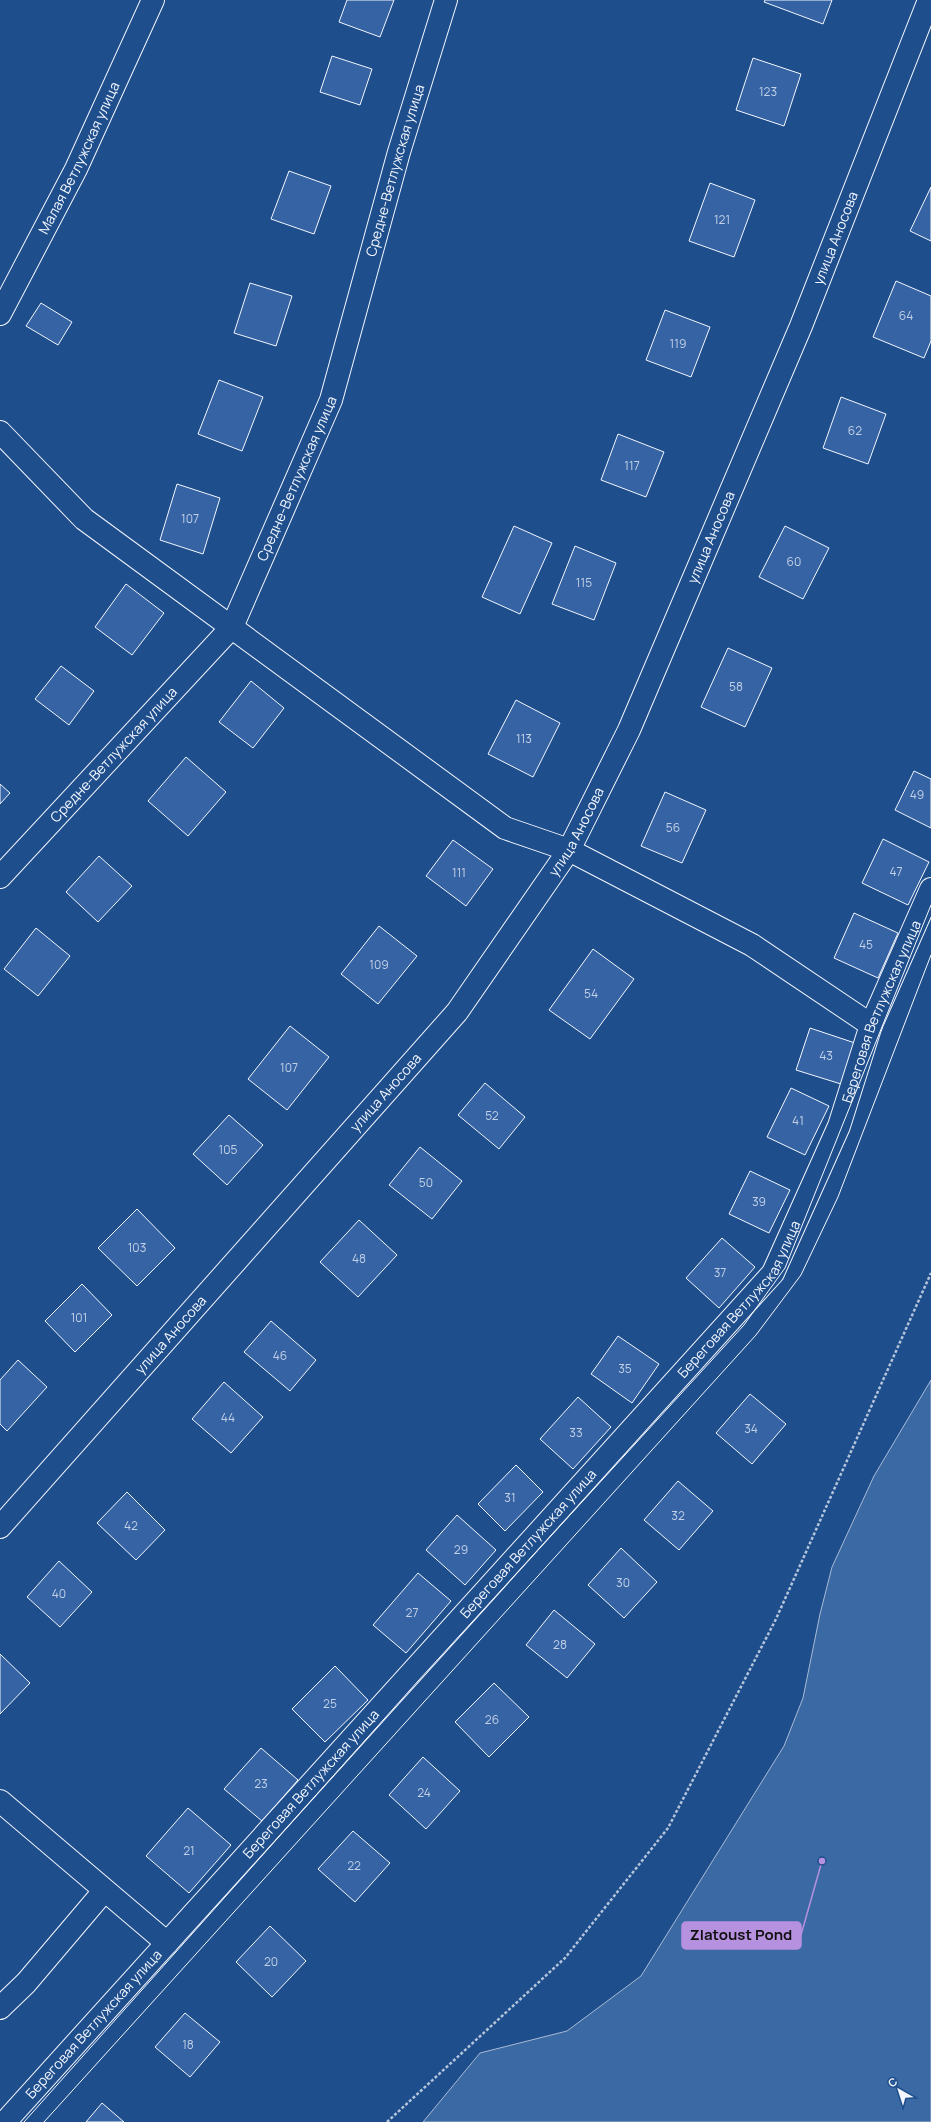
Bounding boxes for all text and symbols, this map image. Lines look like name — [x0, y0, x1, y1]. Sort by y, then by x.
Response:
street label: Малая Ветлужская улица — [34, 79, 124, 237]
street label: Средне-Ветлужская улица — [361, 82, 428, 259]
house number: 123 — [759, 83, 777, 100]
street label: улица Аносова — [808, 189, 862, 288]
house number: 121 — [714, 211, 730, 228]
house number: 64 — [899, 307, 913, 324]
house number: 119 — [670, 335, 686, 352]
street label: Средне-Ветлужская улица — [252, 393, 341, 564]
house number: 62 — [848, 422, 862, 439]
house number: 117 — [624, 457, 640, 474]
street label: улица Аносова — [682, 488, 739, 586]
house number: 107 — [181, 510, 199, 527]
house number: 60 — [787, 553, 801, 570]
house number: 115 — [576, 574, 592, 591]
house number: 58 — [729, 678, 743, 695]
street label: Средне-Ветлужская улица — [46, 682, 181, 826]
house number: 113 — [516, 730, 532, 747]
street label: улица Аносова — [544, 784, 608, 880]
house number: 49 — [910, 786, 924, 803]
house number: 56 — [666, 819, 680, 836]
house number: 47 — [889, 863, 903, 880]
house number: 111 — [452, 864, 466, 881]
street label: Береговая Ветлужская улица — [837, 917, 925, 1105]
house number: 45 — [859, 936, 873, 953]
house number: 109 — [369, 956, 389, 973]
house number: 54 — [584, 985, 598, 1002]
house number: 43 — [819, 1047, 833, 1064]
street label: улица Аносова — [345, 1049, 425, 1135]
house number: 107 — [280, 1059, 298, 1076]
house number: 52 — [485, 1107, 499, 1124]
house number: 41 — [792, 1112, 804, 1129]
house number: 105 — [219, 1141, 238, 1158]
house number: 50 — [419, 1174, 433, 1191]
house number: 39 — [752, 1193, 766, 1210]
street label: Береговая Ветлужская улица — [673, 1217, 804, 1382]
house number: 103 — [128, 1239, 146, 1256]
house number: 48 — [352, 1250, 366, 1267]
house number: 37 — [714, 1264, 726, 1281]
street label: улица Аносова — [130, 1291, 210, 1378]
house number: 101 — [71, 1309, 87, 1326]
house number: 46 — [273, 1347, 287, 1364]
house number: 35 — [618, 1360, 632, 1377]
house number: 44 — [221, 1409, 235, 1426]
house number: 34 — [744, 1420, 758, 1437]
house number: 33 — [569, 1424, 583, 1441]
street label: Береговая Ветлужская улица — [455, 1465, 600, 1622]
house number: 31 — [504, 1489, 516, 1506]
house number: 32 — [671, 1507, 685, 1524]
house number: 42 — [124, 1517, 138, 1534]
house number: 29 — [454, 1541, 468, 1558]
house number: 30 — [616, 1574, 630, 1591]
house number: 40 — [52, 1585, 66, 1602]
house number: 27 — [406, 1604, 418, 1621]
house number: 28 — [553, 1636, 567, 1653]
house number: 25 — [323, 1695, 337, 1712]
street label: Береговая Ветлужская улица — [238, 1705, 383, 1862]
house number: 26 — [485, 1711, 499, 1728]
house number: 23 — [254, 1775, 268, 1792]
house number: 24 — [417, 1784, 431, 1801]
house number: 21 — [183, 1842, 195, 1859]
house number: 22 — [347, 1857, 361, 1874]
callout: Zlatoust Pond — [682, 1922, 801, 1949]
text: Zlatoust Pond — [690, 1924, 792, 1945]
street label: Береговая Ветлужская улица — [21, 1945, 166, 2102]
house number: 20 — [264, 1953, 278, 1970]
house number: 18 — [182, 2036, 194, 2053]
north arrow — [879, 2070, 919, 2110]
text: С — [885, 2073, 900, 2090]

